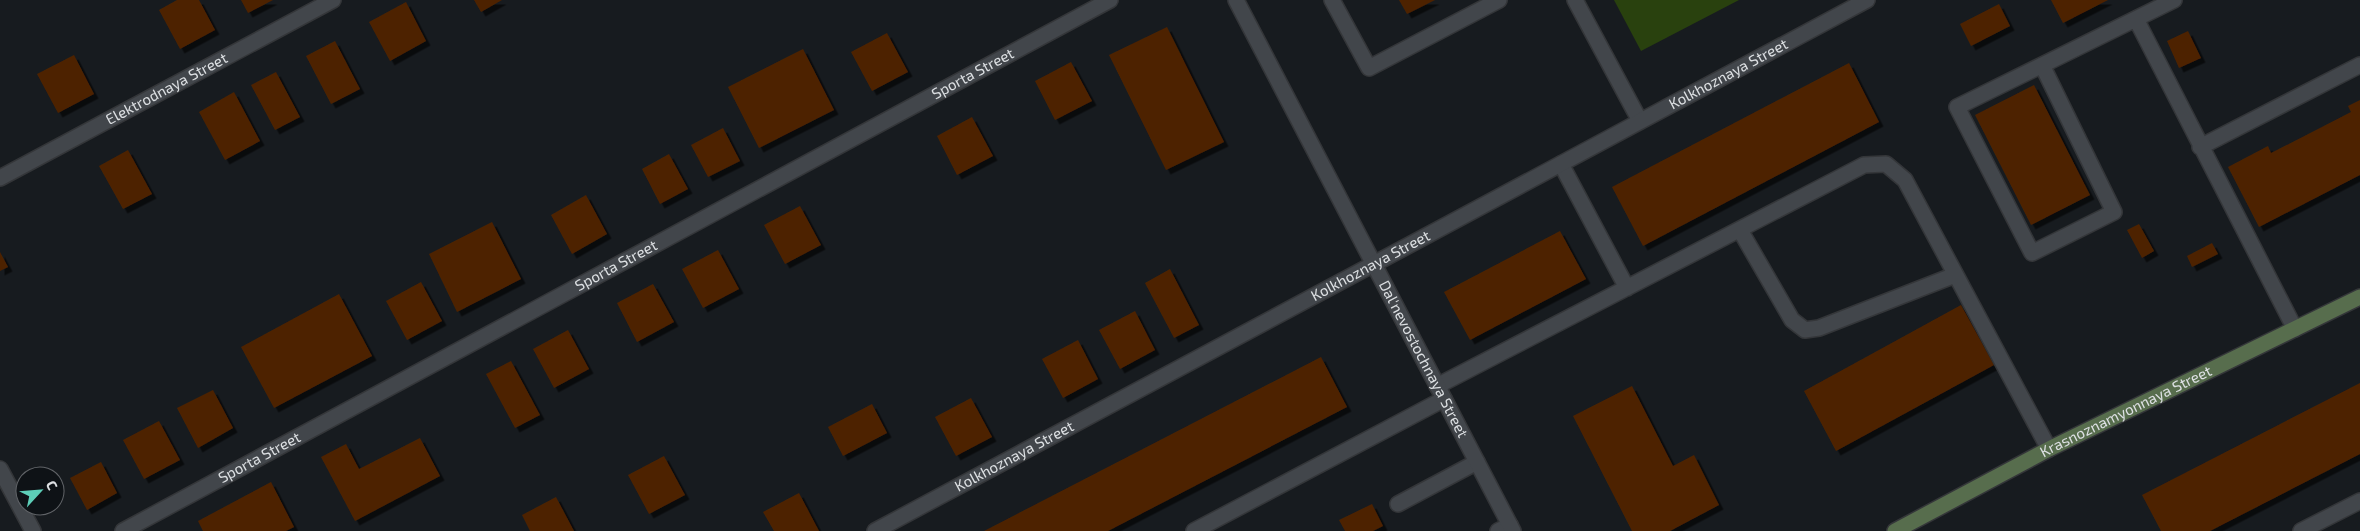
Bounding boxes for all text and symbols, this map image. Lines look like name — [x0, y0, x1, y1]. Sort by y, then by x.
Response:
street label: Kolkhoznaya Street — [1665, 34, 1791, 112]
street label: Sporta Street — [928, 43, 1017, 102]
street label: Elektrodnaya Street — [102, 48, 230, 128]
street label: Kolkhoznaya Street — [1307, 226, 1433, 304]
street label: Sporta Street — [571, 235, 660, 294]
street label: Dal'nevostochnaya Street — [1376, 277, 1473, 441]
street label: Krasnoznamyonnaya Street — [2036, 361, 2215, 460]
street label: Kolkhoznaya Street — [951, 416, 1077, 495]
street label: Sporta Street — [215, 427, 303, 486]
north arrow — [15, 466, 65, 516]
text: С — [43, 478, 62, 493]

